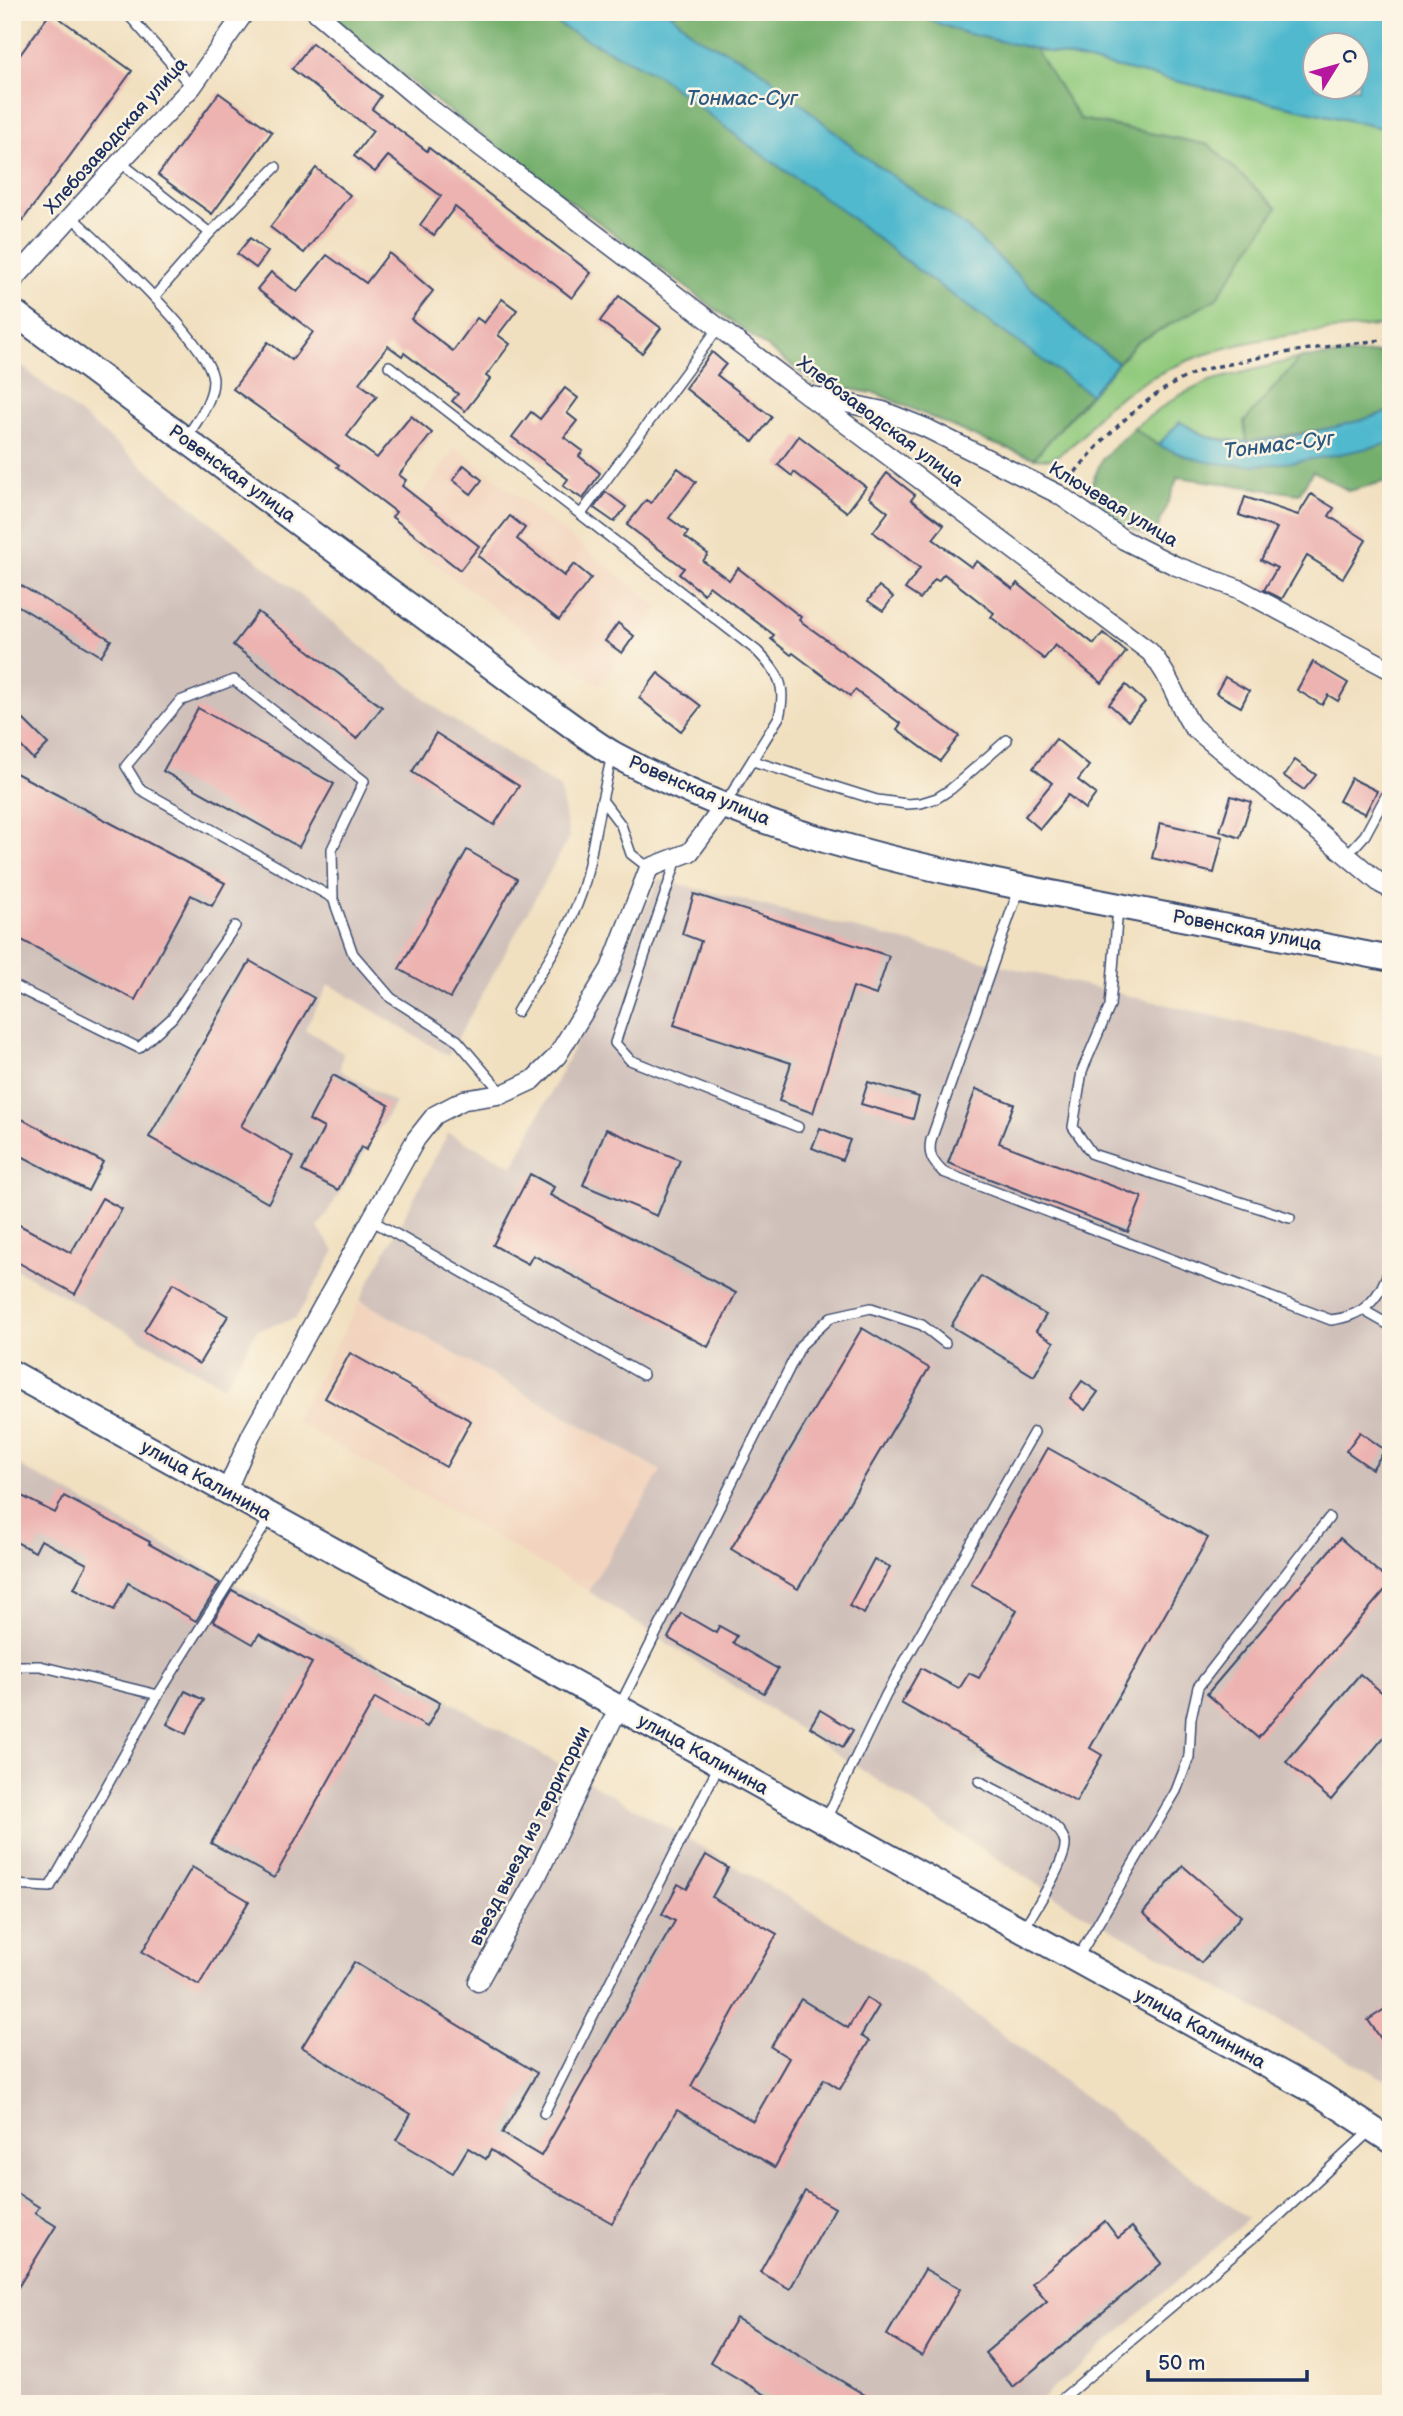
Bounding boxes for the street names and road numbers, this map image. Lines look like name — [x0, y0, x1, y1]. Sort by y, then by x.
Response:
street label: Хлебозаводская улица — [40, 53, 192, 219]
street label: Хлебозаводская улица — [792, 352, 968, 492]
street label: Ровенская улица — [164, 420, 300, 528]
street label: Ключевая улица — [1044, 457, 1182, 553]
street label: Ровенская улица — [625, 751, 773, 831]
street label: Ровенская улица — [1170, 905, 1324, 957]
street label: улица Калинина — [137, 1436, 275, 1526]
street label: улица Калинина — [634, 1710, 772, 1800]
street label: въезд выезд из территории — [464, 1722, 596, 1950]
street label: улица Калинина — [1131, 1984, 1269, 2074]

